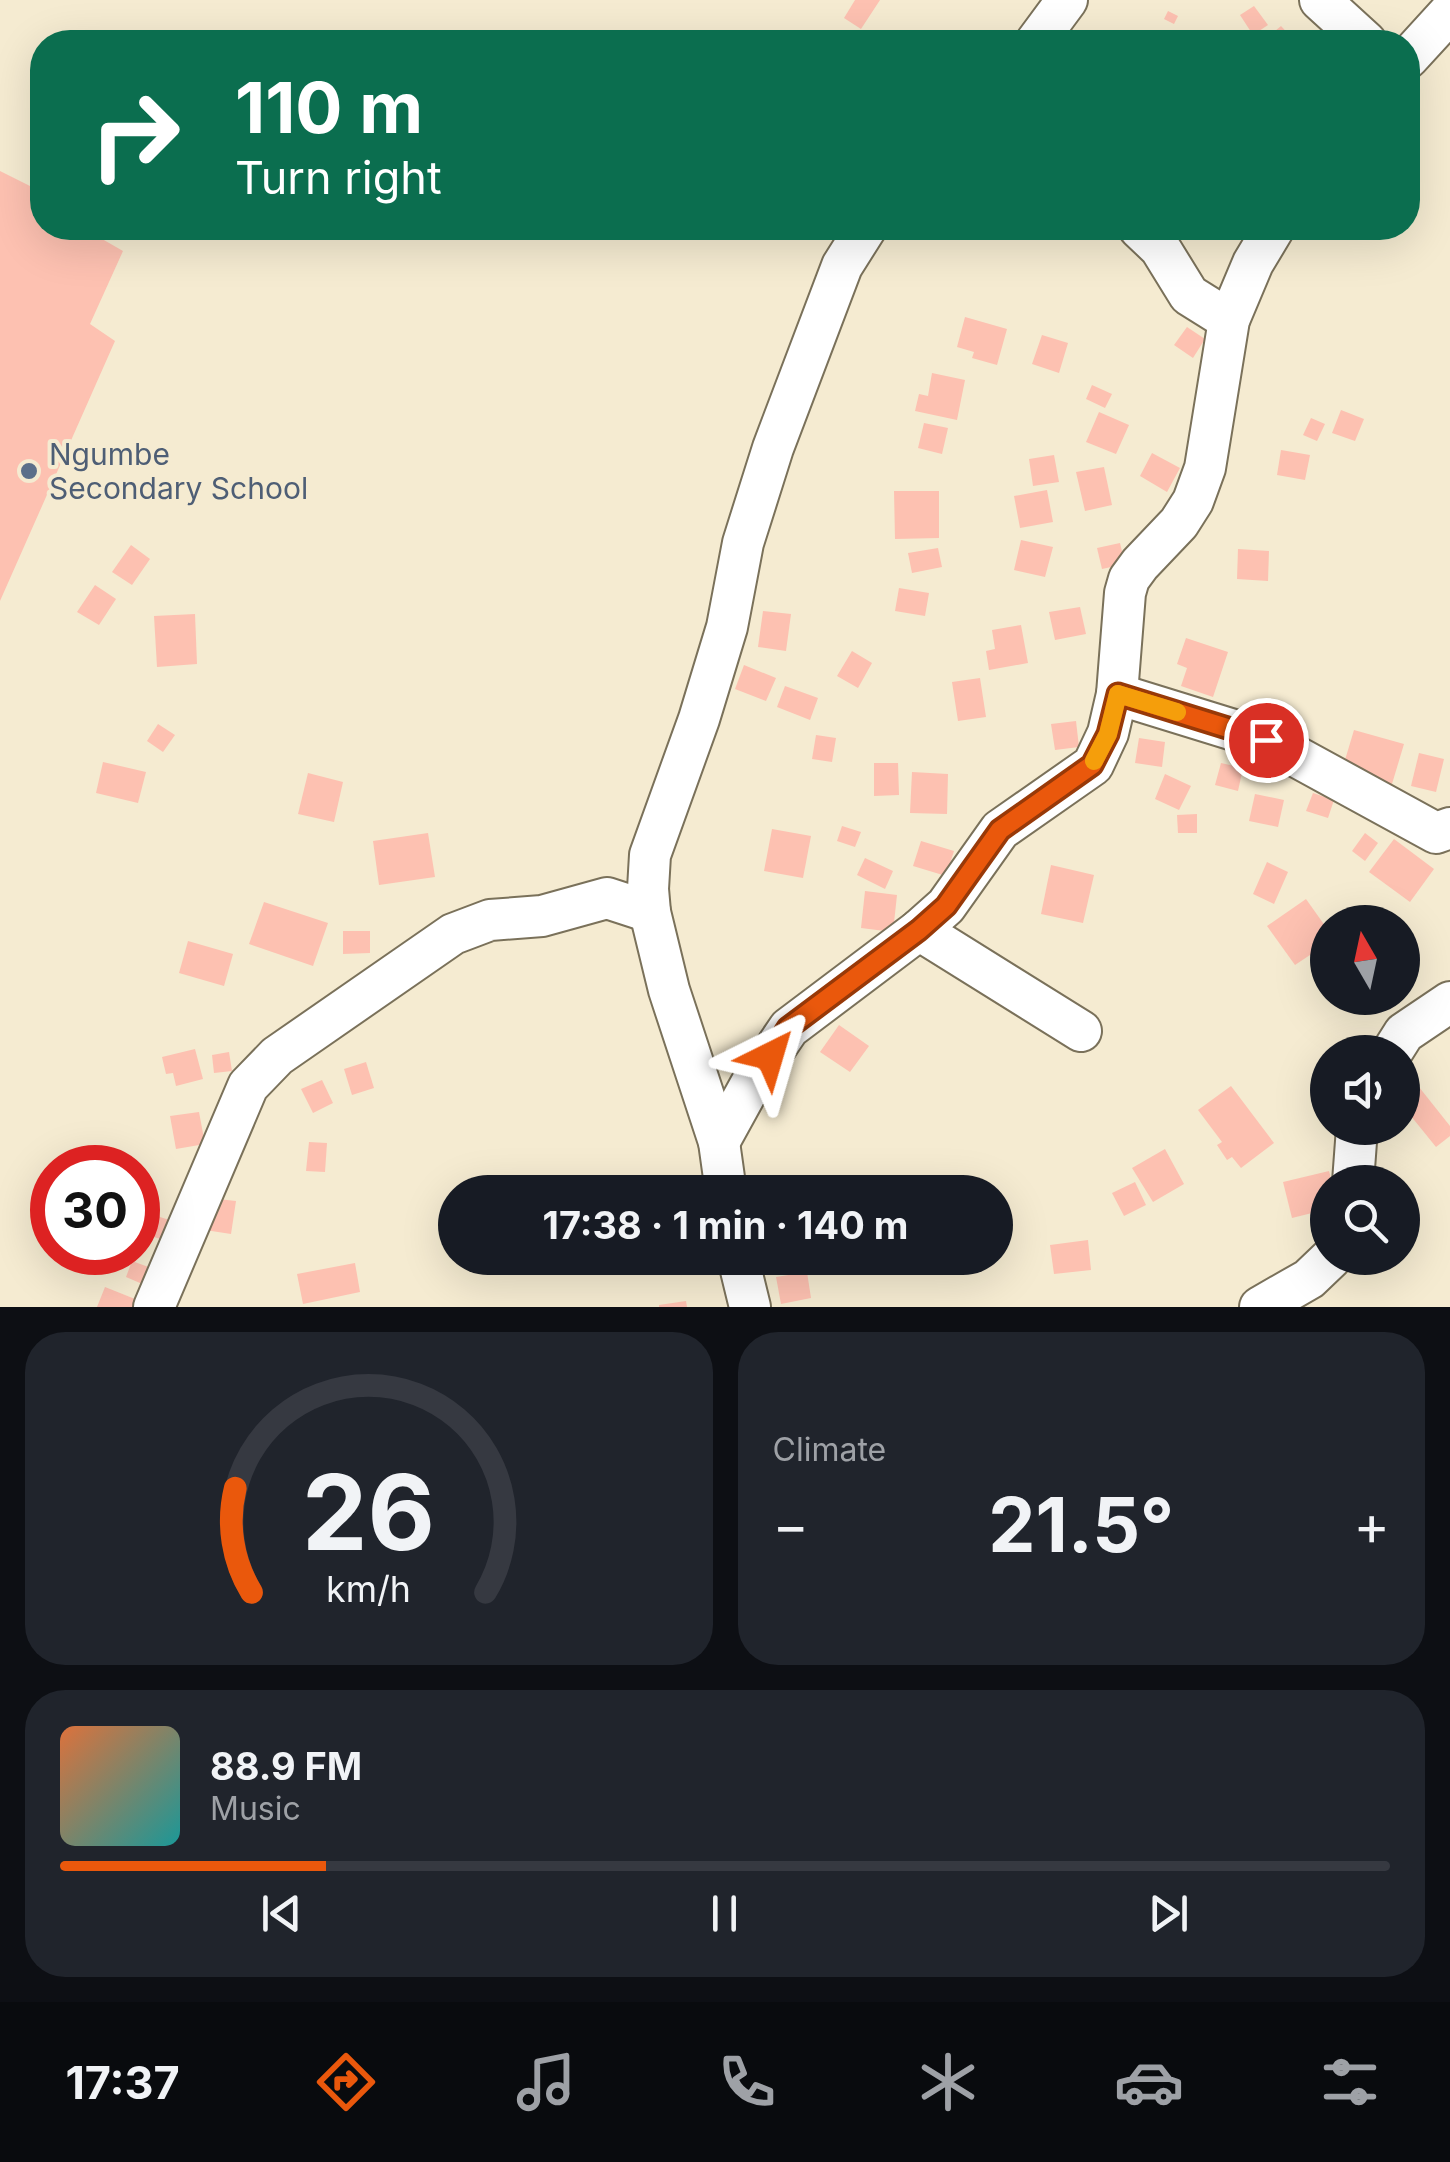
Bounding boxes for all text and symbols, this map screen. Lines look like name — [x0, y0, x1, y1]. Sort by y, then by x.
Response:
text: 110 m — [235, 65, 423, 150]
icon: right — [70, 70, 200, 200]
text: Turn right — [235, 150, 442, 205]
place label: Ngumbe Secondary School — [49, 436, 308, 506]
marker: Ngumbe Secondary School — [18, 460, 40, 482]
pin — [1224, 698, 1309, 783]
icon: arrive — [1239, 713, 1294, 768]
north arrow — [1310, 905, 1420, 1015]
map controls — [1310, 905, 1420, 1275]
position arrow — [718, 1004, 822, 1108]
button: sound — [1310, 1035, 1420, 1145]
speed limit sign: 30 — [30, 1145, 160, 1275]
button: search — [1310, 1165, 1420, 1275]
text: 17:38 · 1 min · 140 m — [543, 1202, 908, 1248]
text: Climate — [773, 1430, 886, 1469]
text: 26 — [302, 1449, 435, 1575]
text: 21.5° — [988, 1479, 1174, 1570]
text: − — [773, 1492, 809, 1558]
text: + — [1354, 1492, 1390, 1558]
text: km/h — [326, 1567, 411, 1611]
text: 88.9 FM — [210, 1743, 362, 1789]
text: Music — [210, 1789, 301, 1828]
icon: previous — [254, 1886, 309, 1941]
icon: pause — [697, 1886, 752, 1941]
icon: next — [1141, 1886, 1196, 1941]
icon: directions — [311, 2047, 381, 2117]
icon: music — [511, 2047, 581, 2117]
icon: phone — [712, 2047, 782, 2117]
icon: climate — [913, 2047, 983, 2117]
icon: car — [1114, 2047, 1184, 2117]
icon: filters — [1315, 2047, 1385, 2117]
text: 17:37 — [65, 2055, 180, 2110]

